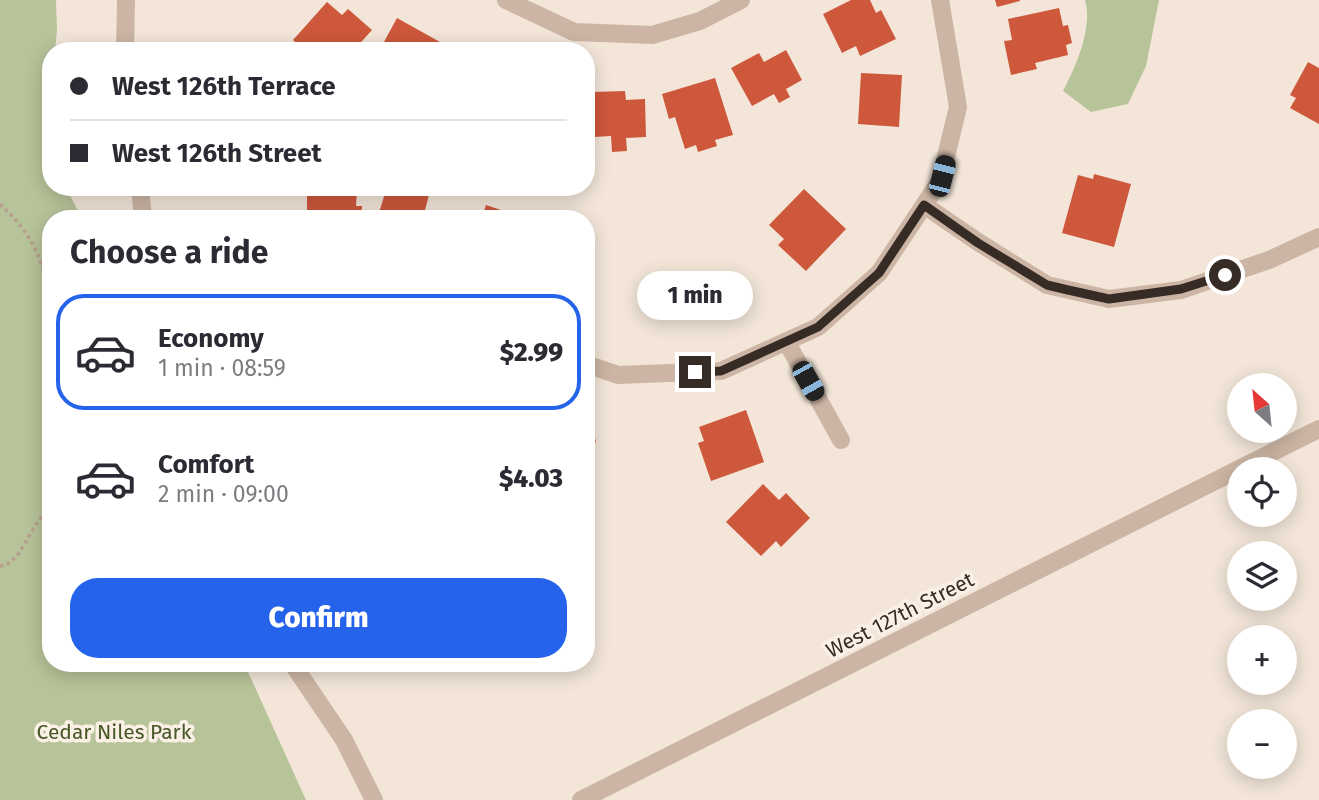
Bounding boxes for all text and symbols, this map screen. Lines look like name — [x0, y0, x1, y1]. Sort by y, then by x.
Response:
text: West 126th Terrace — [112, 71, 336, 102]
text: West 126th Street — [112, 138, 322, 169]
car — [927, 153, 958, 199]
text: Choose a ride — [70, 233, 268, 271]
route start — [1209, 259, 1241, 291]
callout: 1 min — [637, 270, 753, 320]
text: 1 min — [667, 281, 723, 309]
icon: car — [74, 321, 137, 384]
text: Economy — [158, 323, 264, 354]
text: $2.99 — [500, 337, 563, 368]
text: 1 min · 08:59 — [158, 354, 286, 382]
route end — [679, 356, 711, 388]
car — [789, 358, 828, 404]
north arrow — [1227, 373, 1297, 443]
map controls — [1227, 373, 1297, 779]
icon: car — [74, 447, 137, 510]
text: Comfort — [158, 449, 254, 480]
button: locate — [1227, 457, 1297, 527]
text: $4.03 — [499, 463, 563, 494]
text: 2 min · 09:00 — [158, 480, 289, 508]
button: layers — [1227, 541, 1297, 611]
street label: West 127th Street — [822, 566, 979, 663]
button: Confirm — [70, 578, 567, 658]
button: + — [1227, 625, 1297, 695]
button: − — [1227, 709, 1297, 779]
park label: Cedar Niles Park — [37, 719, 192, 745]

